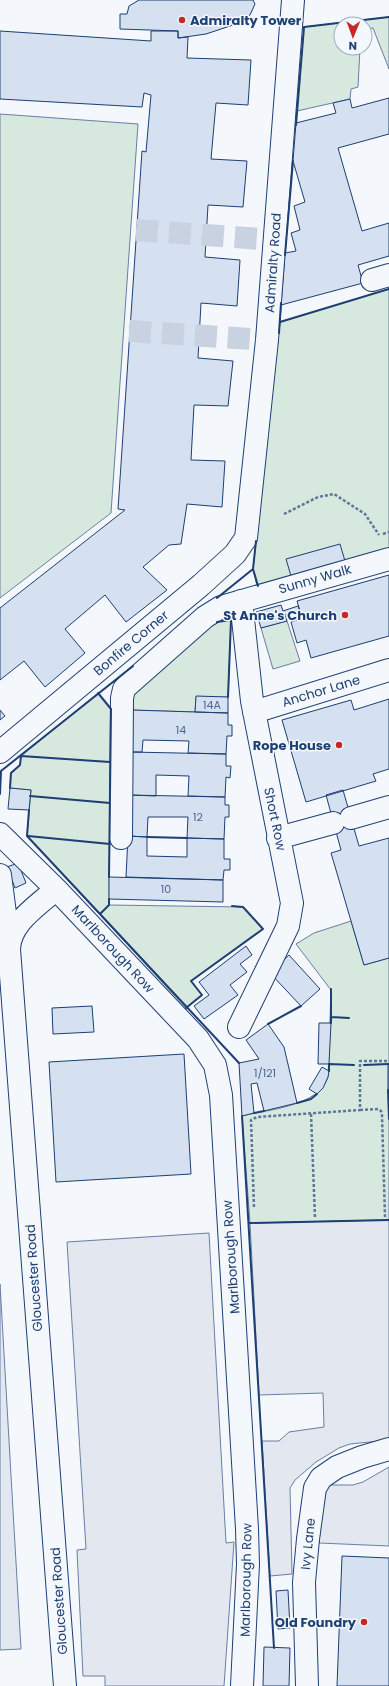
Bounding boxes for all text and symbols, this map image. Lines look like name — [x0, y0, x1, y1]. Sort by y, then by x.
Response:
place label: Admiralty Tower — [190, 11, 302, 30]
marker: Admiralty Tower — [177, 15, 187, 25]
north arrow — [333, 16, 373, 56]
text: N — [349, 38, 357, 54]
street label: Admiralty Road — [260, 212, 286, 314]
street label: Sunny Walk — [276, 559, 354, 598]
street label: Bonfire Corner — [89, 606, 173, 680]
place label: St Anne's Church — [223, 606, 337, 625]
marker: St Anne's Church — [340, 610, 350, 620]
street label: Anchor Lane — [280, 670, 362, 712]
house number: 14A — [203, 697, 222, 713]
house number: 14 — [176, 722, 186, 738]
place label: Rope House — [253, 736, 331, 755]
marker: Rope House — [334, 740, 344, 750]
street label: Short Row — [259, 786, 291, 853]
house number: 12 — [193, 809, 203, 825]
house number: 10 — [161, 881, 171, 897]
street label: Marlborough Row — [67, 901, 159, 997]
house number: 1/121 — [254, 1065, 276, 1081]
street label: Marlborough Row — [218, 1199, 244, 1315]
street label: Gloucester Road — [21, 1224, 47, 1332]
street label: Ivy Lane — [296, 1517, 320, 1571]
street label: Marlborough Row — [236, 1522, 256, 1637]
street label: Gloucester Road — [46, 1547, 72, 1655]
place label: Old Foundry — [275, 1613, 357, 1632]
marker: Old Foundry — [359, 1617, 369, 1627]

